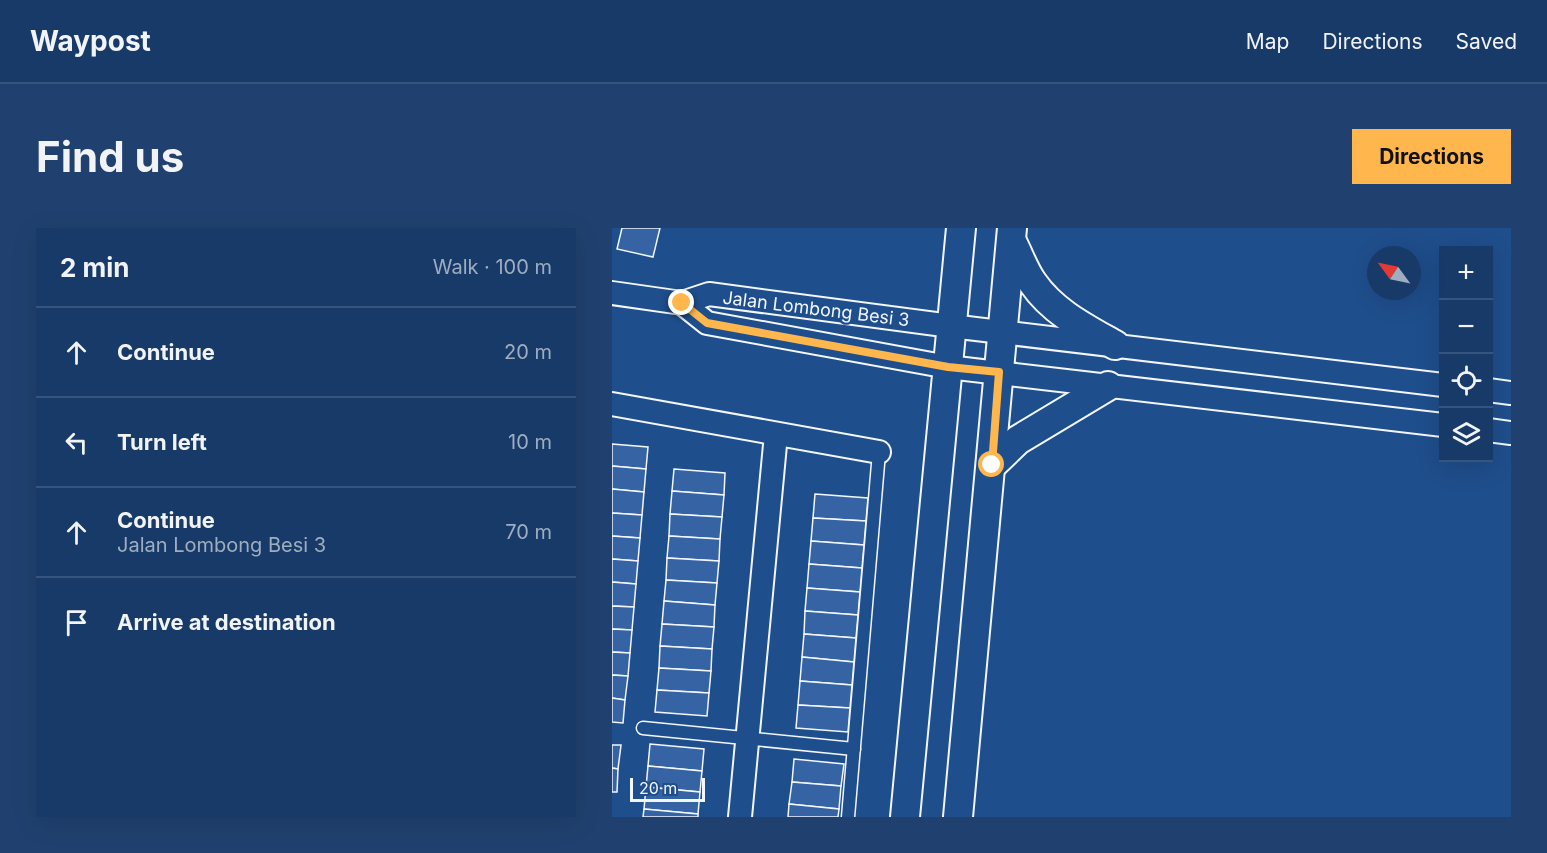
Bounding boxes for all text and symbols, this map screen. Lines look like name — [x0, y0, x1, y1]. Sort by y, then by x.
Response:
text: Waypost — [30, 24, 151, 58]
text: Map — [1246, 29, 1289, 54]
text: Directions — [1322, 29, 1423, 54]
text: Saved — [1456, 29, 1517, 54]
button: Directions — [1352, 129, 1511, 184]
text: Find us — [36, 131, 184, 182]
north arrow — [1367, 246, 1421, 300]
map controls — [1439, 246, 1493, 462]
button: + — [1439, 246, 1493, 300]
text: 2 min — [60, 252, 130, 283]
text: Walk · 100 m — [433, 255, 552, 279]
street label: Jalan Lombong Besi 3 — [721, 287, 911, 330]
route end — [668, 289, 694, 315]
button: − — [1439, 300, 1493, 354]
icon: ahead — [60, 336, 93, 369]
text: Continue — [117, 339, 215, 365]
text: 20 m — [504, 340, 552, 364]
button: locate — [1439, 354, 1493, 408]
button: layers — [1439, 408, 1493, 462]
icon: left — [60, 426, 93, 459]
text: Turn left — [117, 429, 207, 455]
text: 10 m — [508, 430, 552, 454]
route start — [978, 451, 1004, 477]
text: Continue — [117, 507, 215, 533]
icon: ahead — [60, 516, 93, 549]
text: 70 m — [505, 520, 552, 544]
text: Jalan Lombong Besi 3 — [117, 533, 326, 557]
icon: arrive — [60, 606, 93, 639]
text: Arrive at destination — [117, 609, 336, 635]
scale bar — [630, 775, 705, 802]
text: 20 m — [639, 778, 677, 798]

